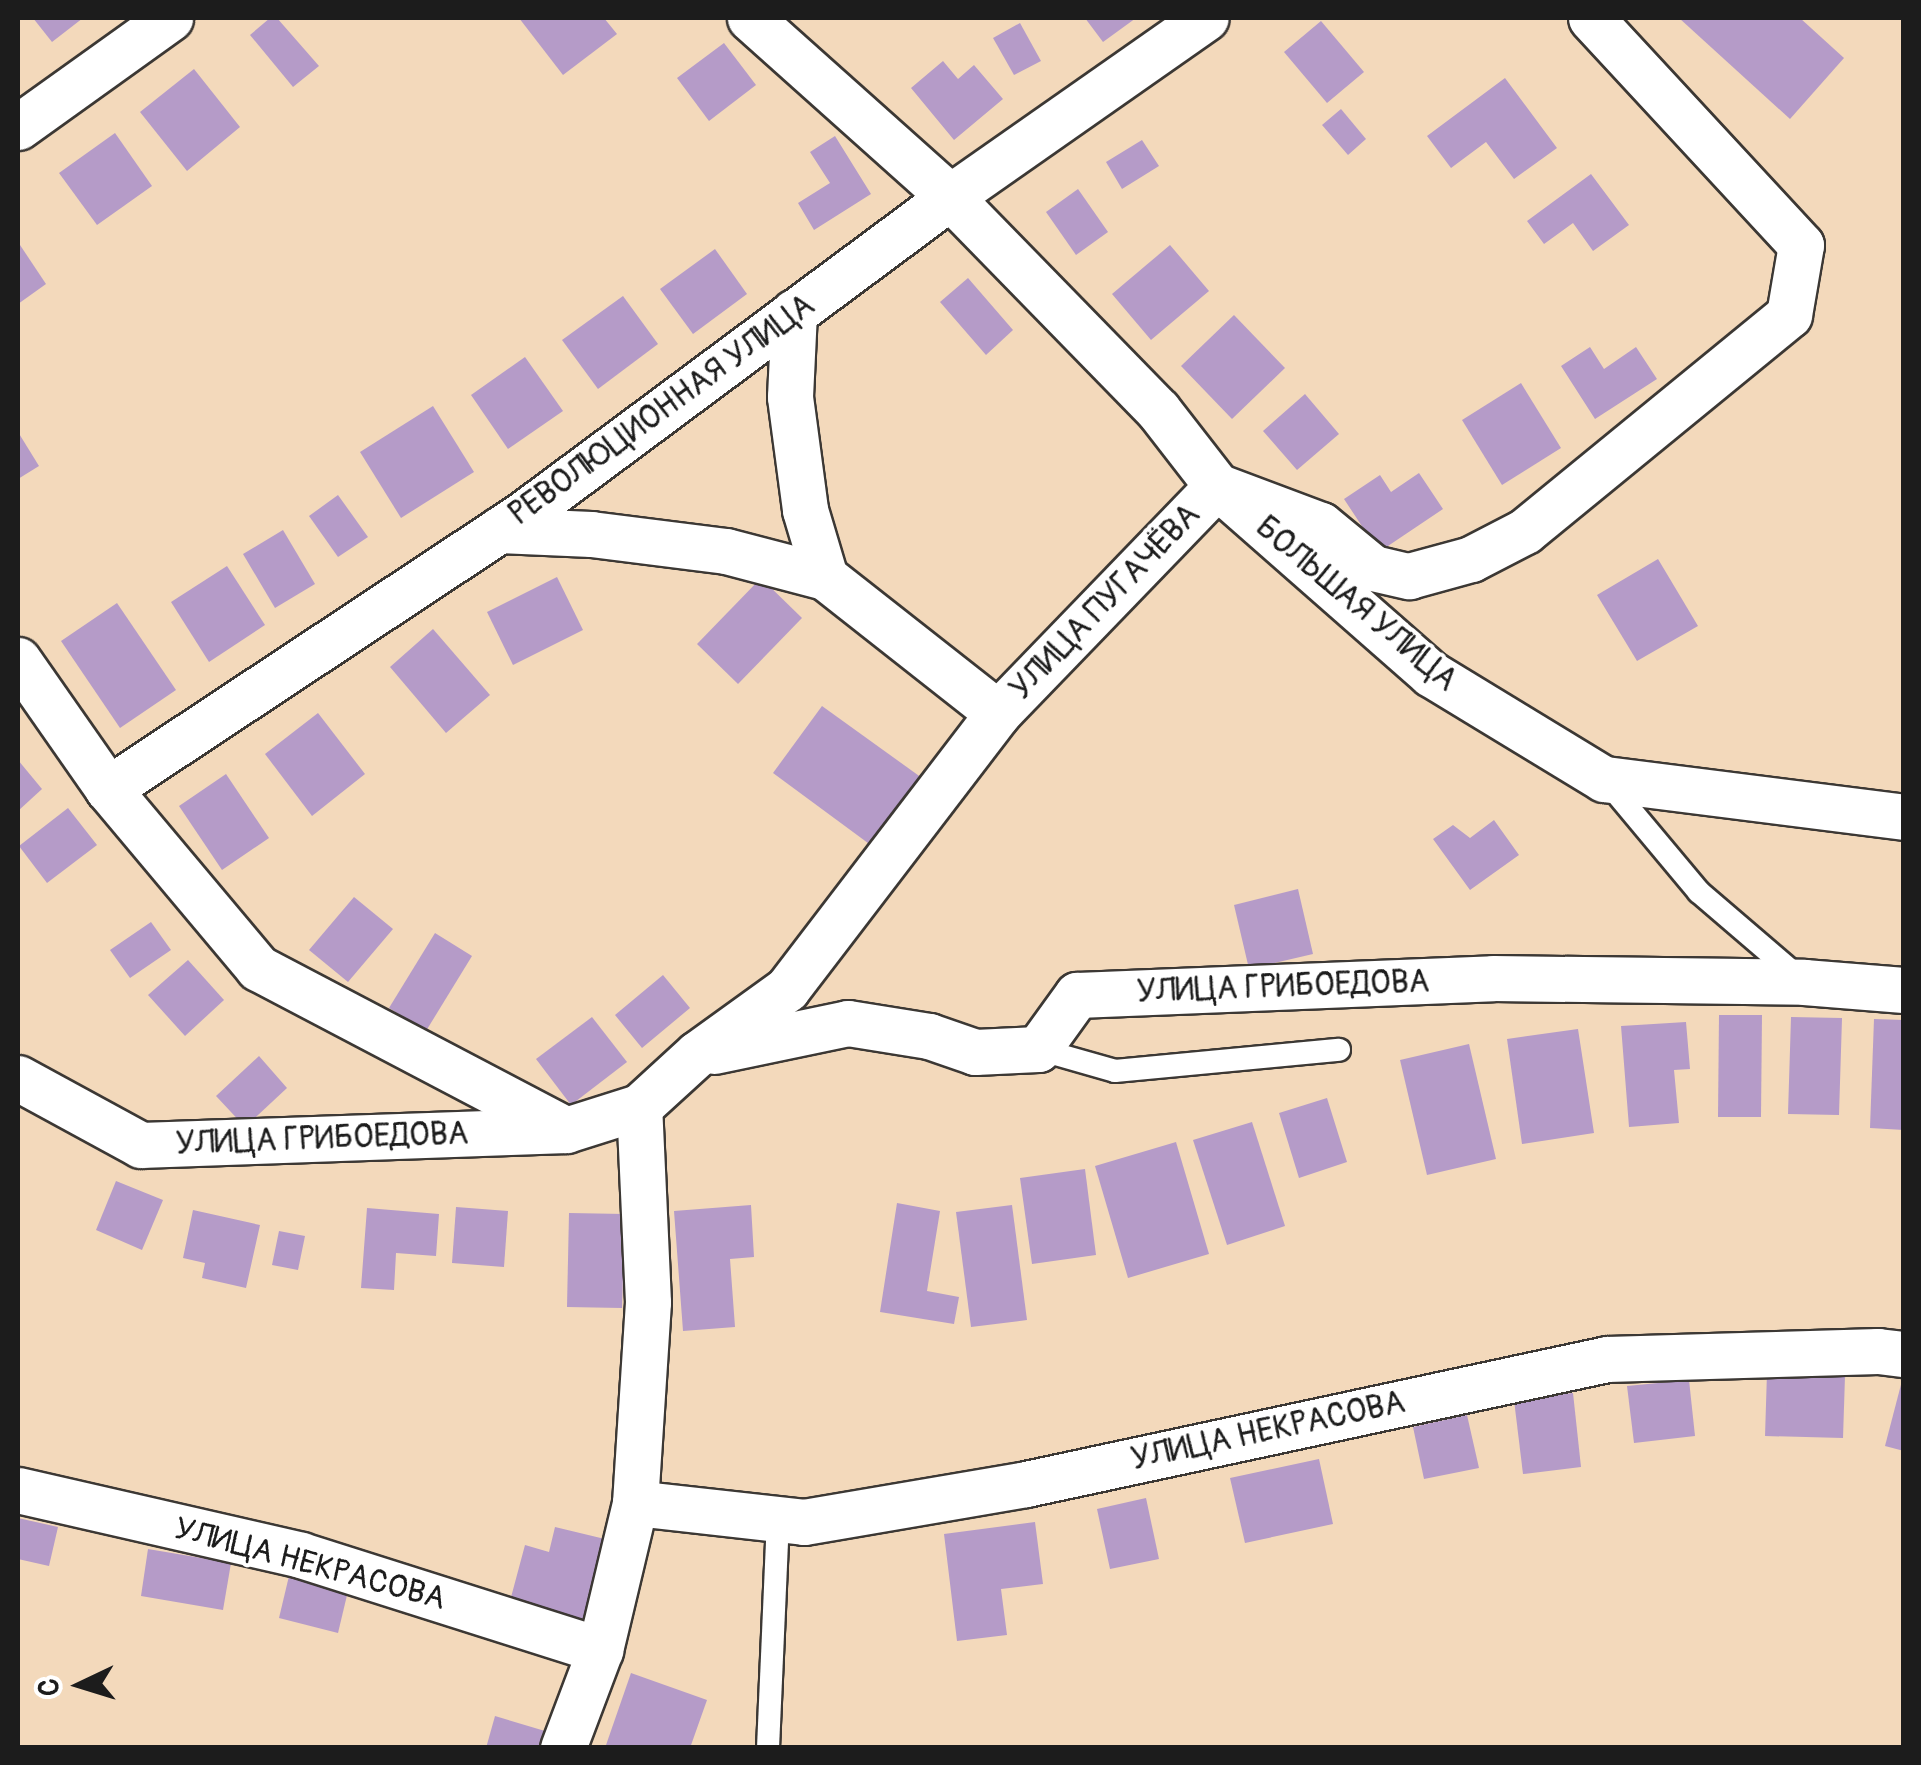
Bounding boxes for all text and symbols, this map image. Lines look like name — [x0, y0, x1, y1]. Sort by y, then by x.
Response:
street label: РЕВОЛЮЦИОННАЯ УЛИЦА — [502, 286, 822, 534]
street label: УЛИЦА ПУГАЧЁВА — [1002, 496, 1208, 708]
street label: БОЛЬШАЯ УЛИЦА — [1247, 508, 1465, 700]
street label: УЛИЦА ГРИБОЕДОВА — [1136, 963, 1430, 1011]
street label: УЛИЦА ГРИБОЕДОВА — [175, 1115, 469, 1163]
street label: УЛИЦА НЕКРАСОВА — [1128, 1383, 1408, 1479]
street label: УЛИЦА НЕКРАСОВА — [170, 1509, 450, 1619]
north arrow — [30, 1635, 130, 1735]
text: С — [32, 1677, 68, 1697]

